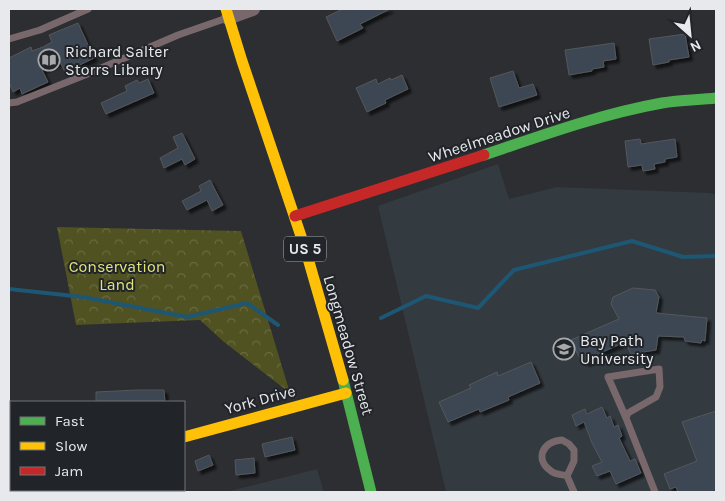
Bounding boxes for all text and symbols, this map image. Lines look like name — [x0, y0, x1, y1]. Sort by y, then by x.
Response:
north arrow — [665, 10, 715, 60]
text: N — [687, 36, 704, 56]
place label: Richard Salter Storrs Library — [65, 42, 169, 79]
library icon: Richard Salter Storrs Library — [37, 48, 61, 72]
street label: Wheelmeadow Drive — [426, 103, 572, 166]
road number: US 5 — [284, 236, 326, 262]
park label: Conservation Land — [69, 257, 165, 294]
street label: Longmeadow Street — [319, 273, 378, 417]
place label: Bay Path University — [580, 331, 654, 368]
school or university icon: Bay Path University — [552, 337, 576, 361]
street label: York Drive — [223, 381, 298, 418]
legend — [10, 401, 185, 491]
text: Fast — [55, 412, 85, 430]
text: Slow — [55, 437, 87, 455]
text: Jam — [55, 462, 83, 480]

